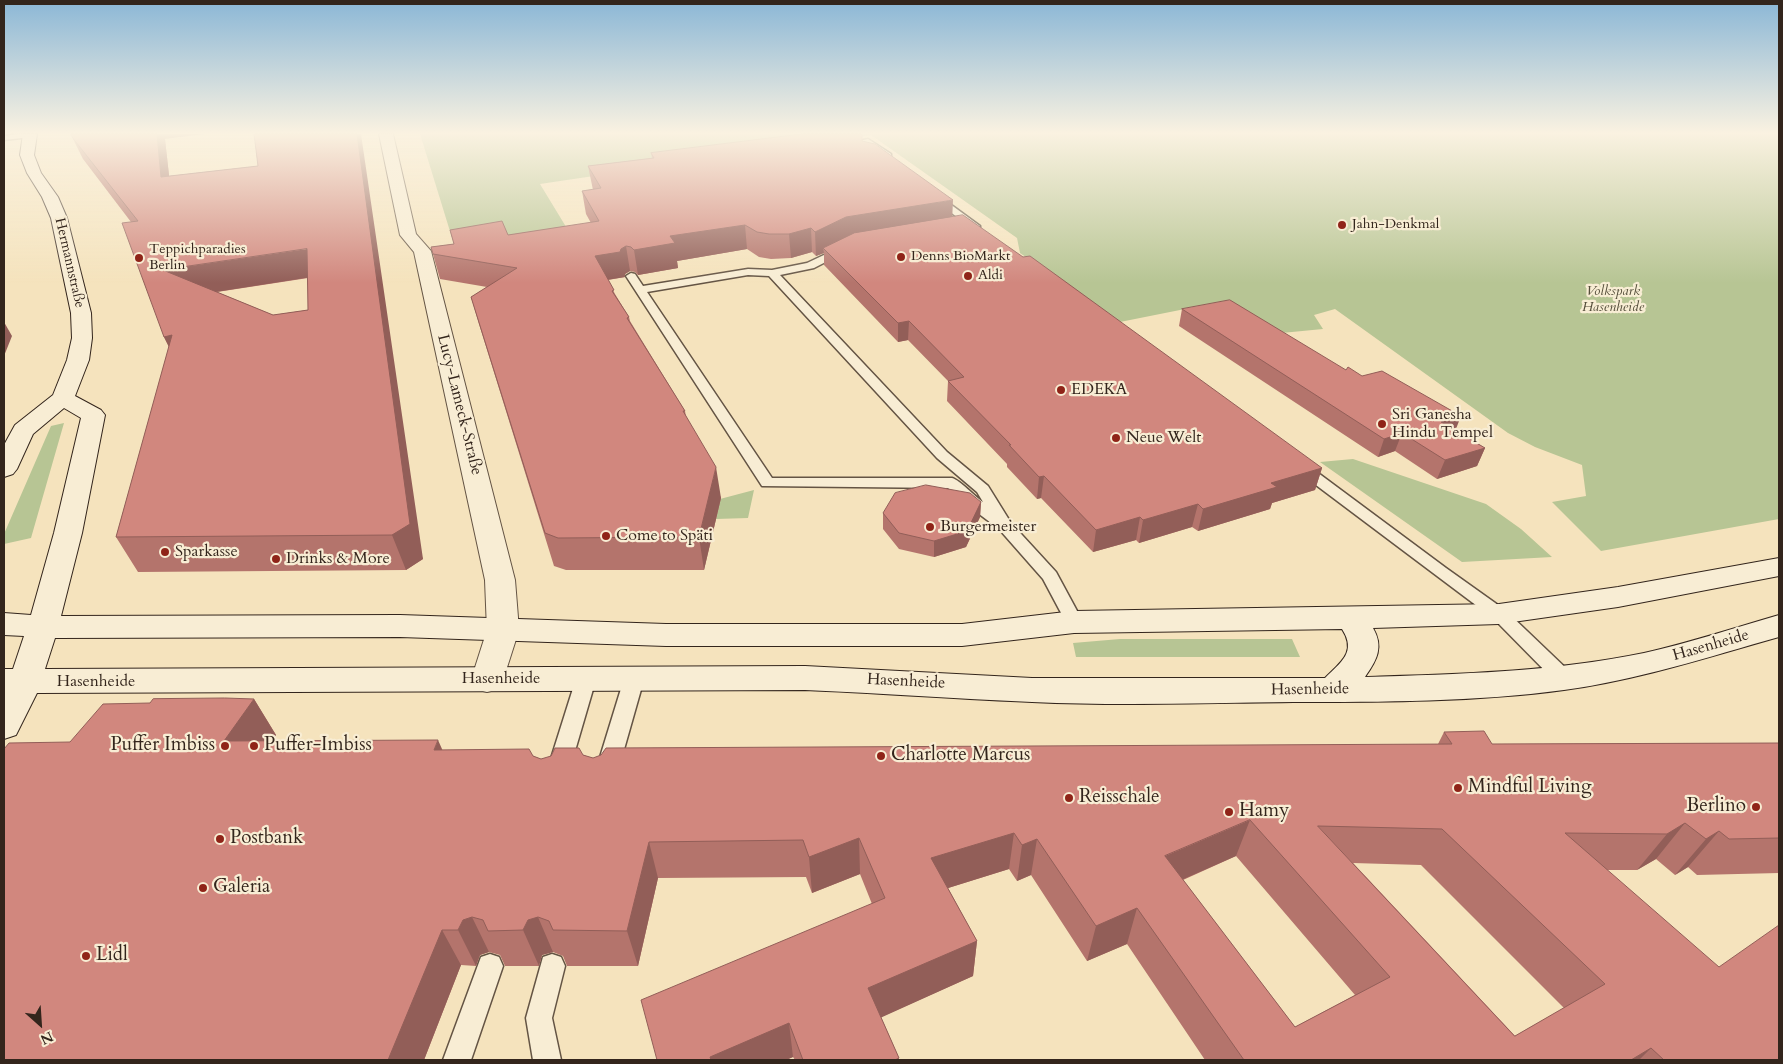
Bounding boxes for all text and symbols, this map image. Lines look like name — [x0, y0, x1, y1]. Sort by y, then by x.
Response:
street label: Hermannstraße — [50, 216, 88, 310]
place label: Jahn-Denkmal — [1352, 217, 1439, 233]
marker: Jahn-Denkmal — [1336, 219, 1348, 231]
place label: Teppichparadies Berlin — [149, 242, 246, 274]
place label: Denns BioMarkt — [911, 249, 1010, 265]
marker: Denns BioMarkt — [895, 251, 907, 263]
marker: Teppichparadies Berlin — [133, 252, 145, 264]
place label: Aldi — [978, 268, 1003, 284]
marker: Aldi — [962, 270, 974, 282]
park label: Volkspark Hasenheide — [1582, 284, 1644, 316]
street label: Lucy-Lameck-Straße — [432, 333, 486, 477]
place label: EDEKA — [1071, 380, 1127, 400]
marker: EDEKA — [1055, 384, 1067, 396]
place label: Sri Ganesha Hindu Tempel — [1392, 405, 1493, 443]
marker: Sri Ganesha Hindu Tempel — [1376, 418, 1388, 430]
place label: Neue Welt — [1126, 428, 1201, 448]
marker: Neue Welt — [1110, 432, 1122, 444]
place label: Burgermeister — [940, 517, 1036, 537]
marker: Burgermeister — [924, 521, 936, 533]
place label: Come to Späti — [616, 526, 713, 546]
marker: Come to Späti — [600, 530, 612, 542]
place label: Sparkasse — [175, 542, 238, 562]
marker: Sparkasse — [159, 546, 171, 558]
place label: Drinks & More — [286, 549, 390, 569]
marker: Drinks & More — [270, 553, 282, 565]
street label: Hasenheide — [1671, 626, 1751, 666]
street label: Hasenheide — [462, 669, 540, 689]
street label: Hasenheide — [866, 670, 946, 694]
street label: Hasenheide — [57, 672, 135, 692]
street label: Hasenheide — [1271, 680, 1349, 700]
place label: Puffer Imbiss — [110, 735, 215, 757]
place label: Puffer-Imbiss — [264, 735, 372, 757]
marker: Puffer Imbiss — [219, 740, 231, 752]
marker: Puffer-Imbiss — [248, 740, 260, 752]
place label: Charlotte Marcus — [891, 745, 1030, 767]
marker: Charlotte Marcus — [875, 750, 887, 762]
place label: Mindful Living — [1468, 777, 1592, 799]
marker: Mindful Living — [1452, 782, 1464, 794]
place label: Reisschale — [1079, 787, 1160, 809]
marker: Reisschale — [1063, 792, 1075, 804]
place label: Berlino — [1686, 796, 1746, 818]
place label: Hamy — [1239, 801, 1289, 823]
marker: Berlino — [1750, 801, 1762, 813]
marker: Hamy — [1223, 806, 1235, 818]
place label: Postbank — [230, 828, 303, 850]
marker: Postbank — [214, 833, 226, 845]
place label: Galeria — [213, 877, 270, 899]
marker: Galeria — [197, 882, 209, 894]
place label: Lidl — [96, 945, 128, 967]
marker: Lidl — [80, 950, 92, 962]
north arrow — [15, 999, 65, 1049]
text: N — [37, 1027, 56, 1049]

